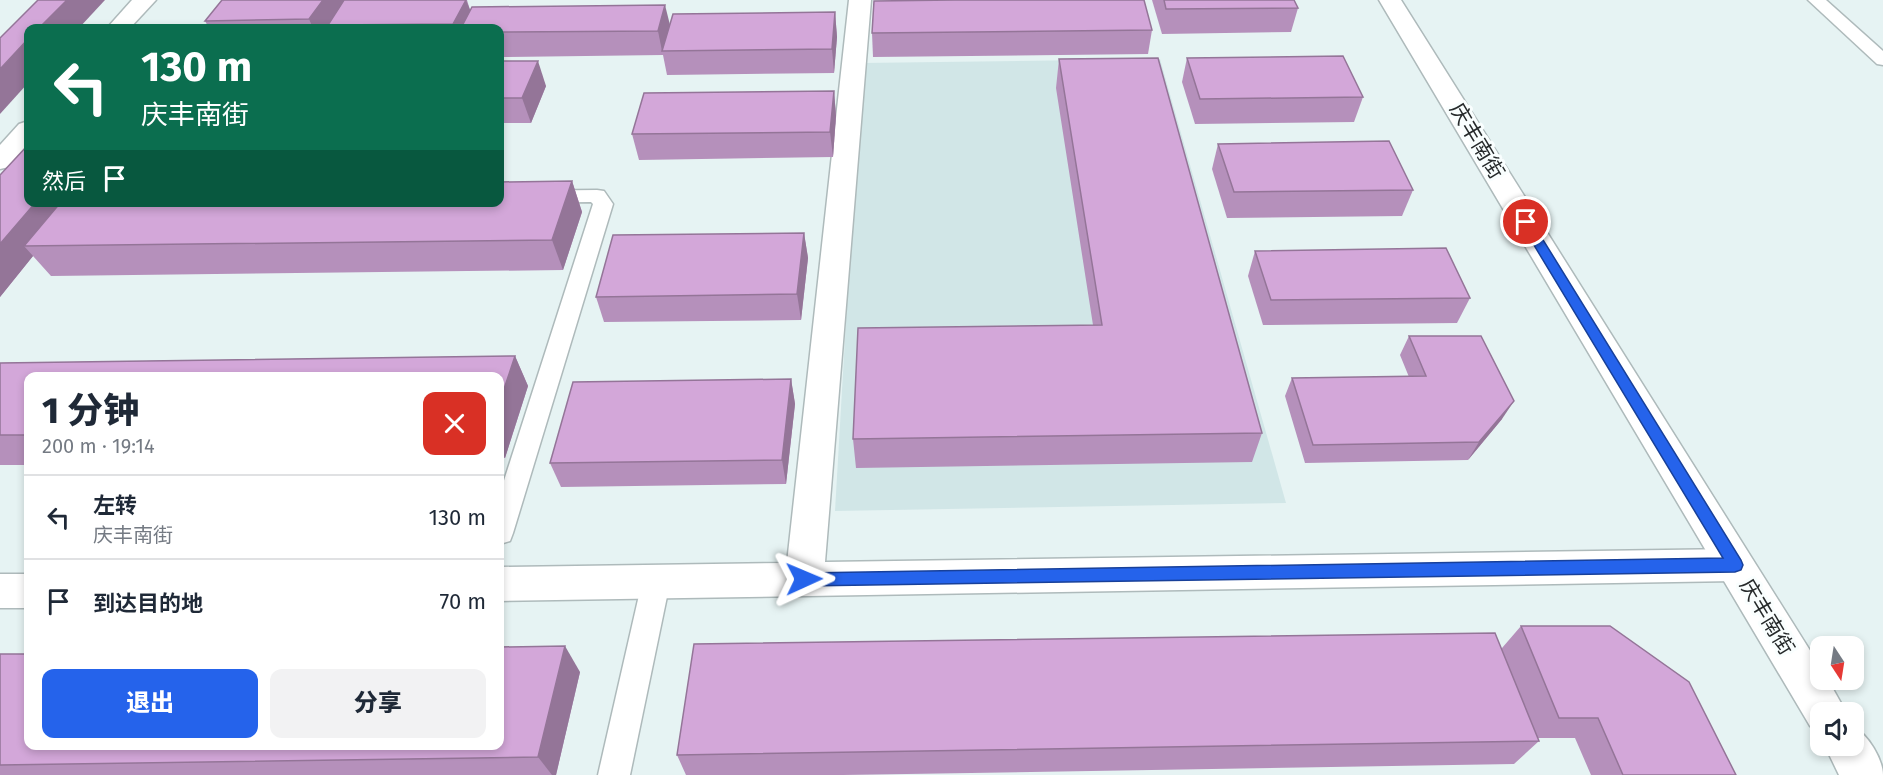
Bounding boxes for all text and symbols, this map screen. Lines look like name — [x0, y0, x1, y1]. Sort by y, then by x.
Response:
text: 130 m — [141, 42, 252, 92]
icon: left — [42, 48, 120, 126]
street label: 庆丰南街 — [1444, 98, 1510, 184]
text: 庆丰南街 — [141, 99, 249, 131]
icon: arrive — [98, 162, 131, 195]
text: 然后 — [42, 168, 86, 195]
pin — [1500, 196, 1551, 247]
icon: arrive — [1509, 205, 1542, 238]
text: 1 分钟 — [42, 389, 139, 433]
button: close — [423, 392, 486, 455]
text: 200 m · 19:14 — [42, 434, 155, 458]
text: 左转 — [93, 492, 137, 519]
icon: left — [42, 501, 75, 534]
text: 130 m — [429, 504, 486, 531]
text: 庆丰南街 — [93, 523, 173, 547]
position arrow — [772, 547, 836, 611]
street label: 庆丰南街 — [1734, 574, 1800, 660]
icon: arrive — [42, 585, 75, 618]
text: 70 m — [440, 588, 486, 615]
text: 到达目的地 — [93, 590, 203, 617]
north arrow — [1810, 636, 1864, 690]
map controls — [1810, 636, 1864, 756]
button: 退出 — [42, 669, 258, 738]
button: 分享 — [270, 669, 486, 738]
button: sound — [1810, 702, 1864, 756]

